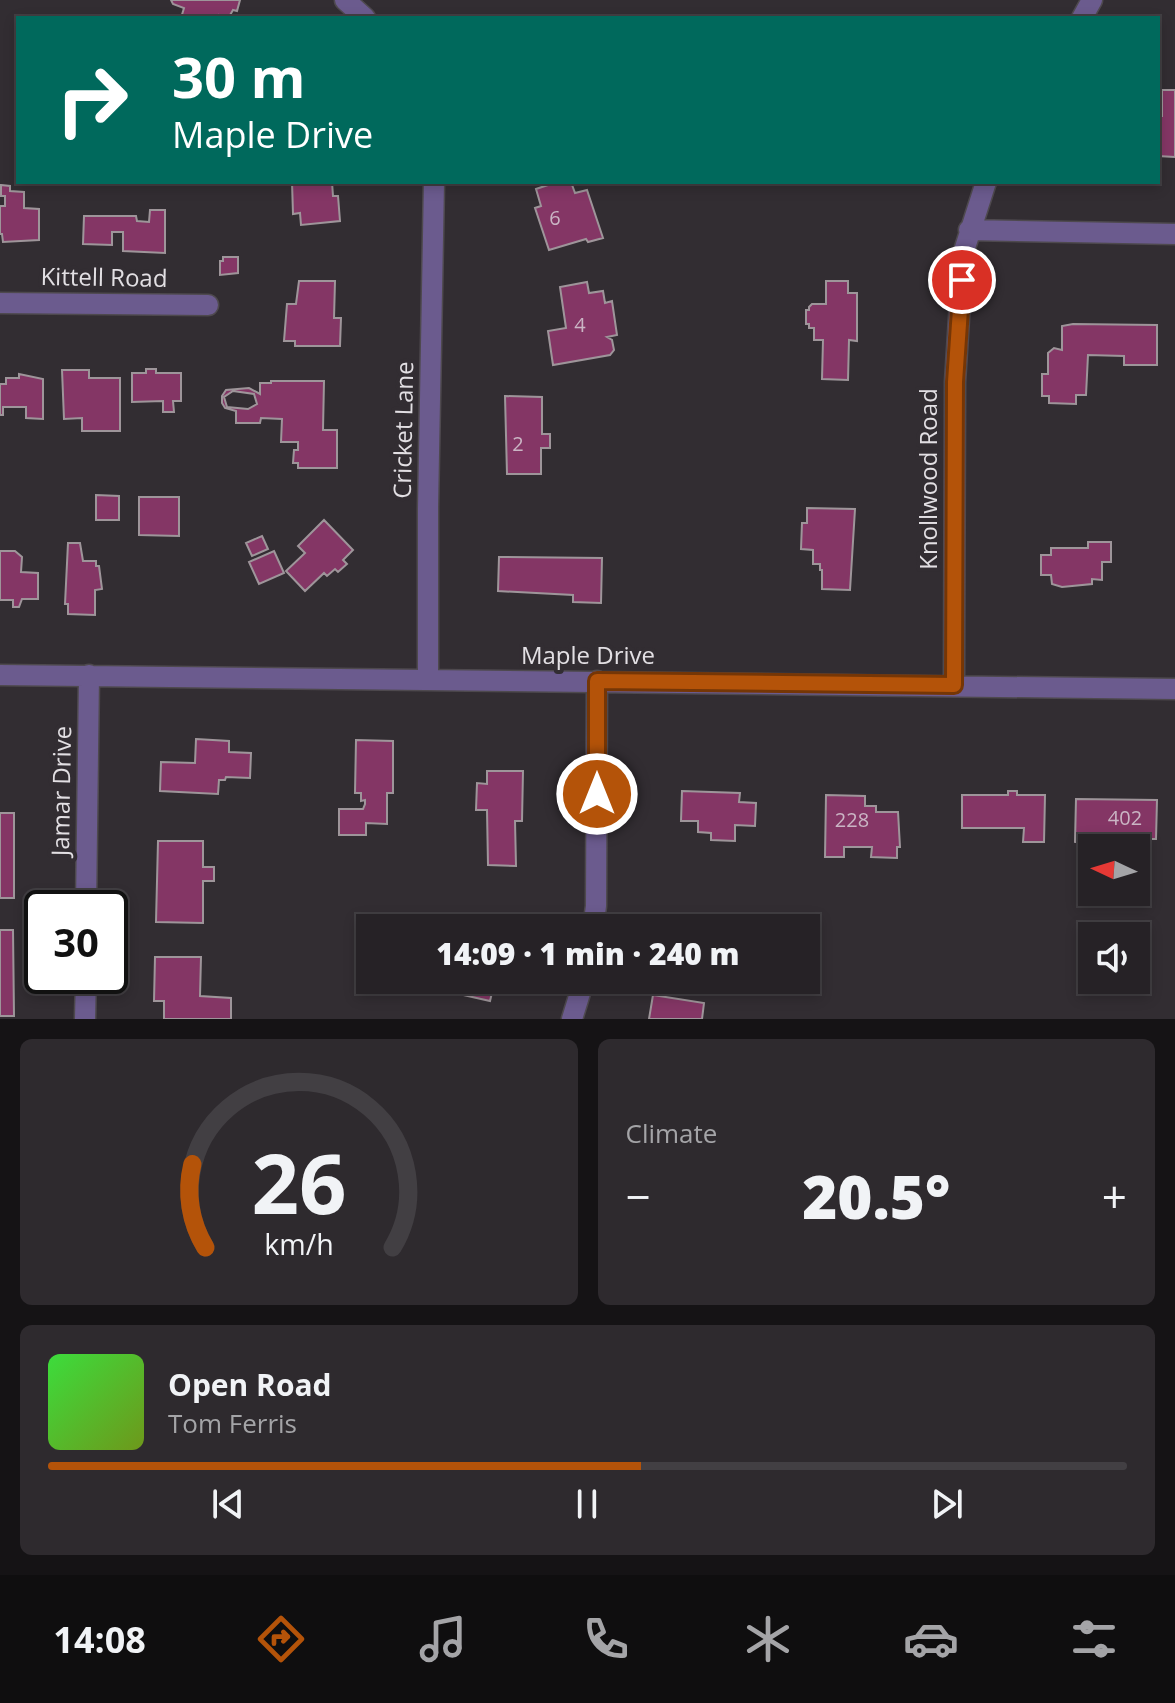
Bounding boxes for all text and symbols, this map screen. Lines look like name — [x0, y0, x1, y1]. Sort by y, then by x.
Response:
text: 30 m — [172, 38, 306, 114]
icon: right — [40, 48, 144, 152]
text: Maple Drive — [172, 110, 373, 159]
house number: 6 — [549, 204, 561, 231]
pin — [928, 246, 996, 314]
icon: arrive — [940, 258, 984, 302]
street label: Kittell Road — [40, 259, 168, 294]
house number: 4 — [574, 311, 586, 338]
street label: Cricket Lane — [385, 361, 420, 499]
street label: Knollwood Road — [911, 388, 944, 570]
house number: 2 — [512, 430, 524, 457]
street label: Maple Drive — [521, 638, 655, 671]
street label: Jamar Drive — [43, 726, 78, 858]
position arrow — [555, 752, 639, 836]
house number: 402 — [1108, 804, 1142, 831]
house number: 228 — [835, 806, 869, 833]
north arrow — [1078, 834, 1150, 906]
map controls — [1078, 834, 1150, 994]
speed limit sign: 30 — [24, 890, 128, 994]
button: sound — [1078, 922, 1150, 994]
text: 14:09 · 1 min · 240 m — [436, 933, 740, 974]
text: Climate — [626, 1115, 717, 1151]
text: 26 — [251, 1125, 346, 1238]
text: 20.5° — [802, 1155, 950, 1237]
text: − — [626, 1166, 651, 1226]
text: + — [1102, 1166, 1127, 1226]
text: km/h — [264, 1224, 333, 1263]
text: Open Road — [168, 1364, 332, 1405]
text: Tom Ferris — [168, 1405, 297, 1441]
icon: previous — [206, 1482, 250, 1526]
icon: pause — [565, 1482, 609, 1526]
icon: next — [925, 1482, 969, 1526]
icon: directions — [253, 1611, 309, 1667]
icon: music — [415, 1611, 471, 1667]
icon: phone — [578, 1611, 634, 1667]
icon: climate — [740, 1611, 796, 1667]
icon: car — [903, 1611, 959, 1667]
icon: filters — [1066, 1611, 1122, 1667]
text: 14:08 — [53, 1615, 146, 1664]

